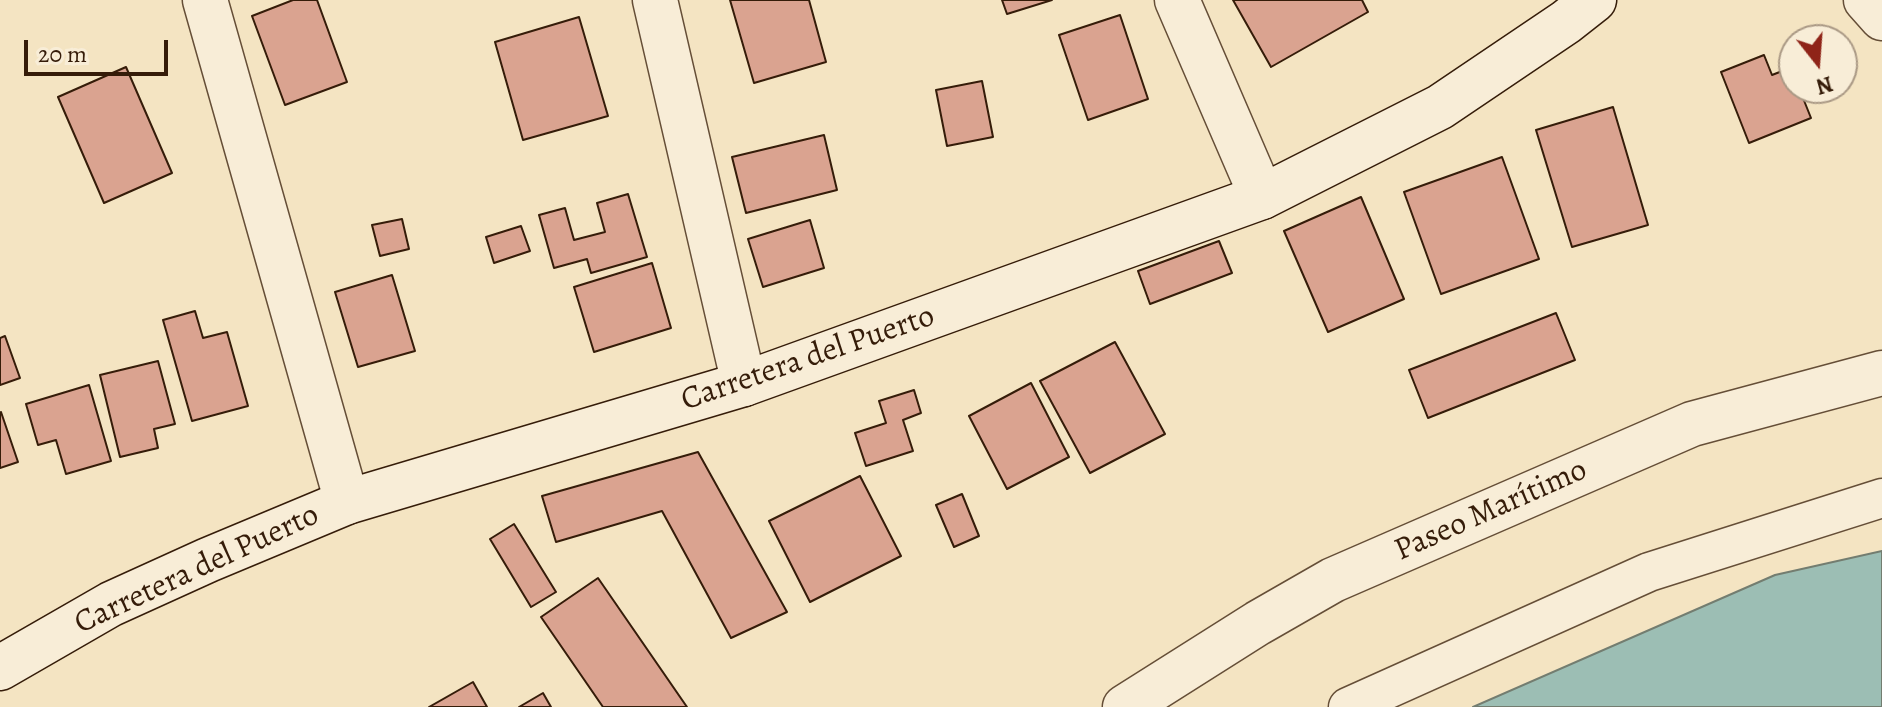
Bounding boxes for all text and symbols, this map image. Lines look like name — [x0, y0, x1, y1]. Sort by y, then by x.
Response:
scale bar — [28, 24, 172, 74]
north arrow — [1778, 24, 1858, 104]
text: 20 m — [38, 38, 87, 70]
text: N — [1812, 68, 1836, 102]
street label: Carretera del Puerto — [676, 298, 940, 420]
street label: Paseo Marítimo — [1389, 451, 1593, 571]
street label: Carretera del Puerto — [69, 497, 325, 643]

